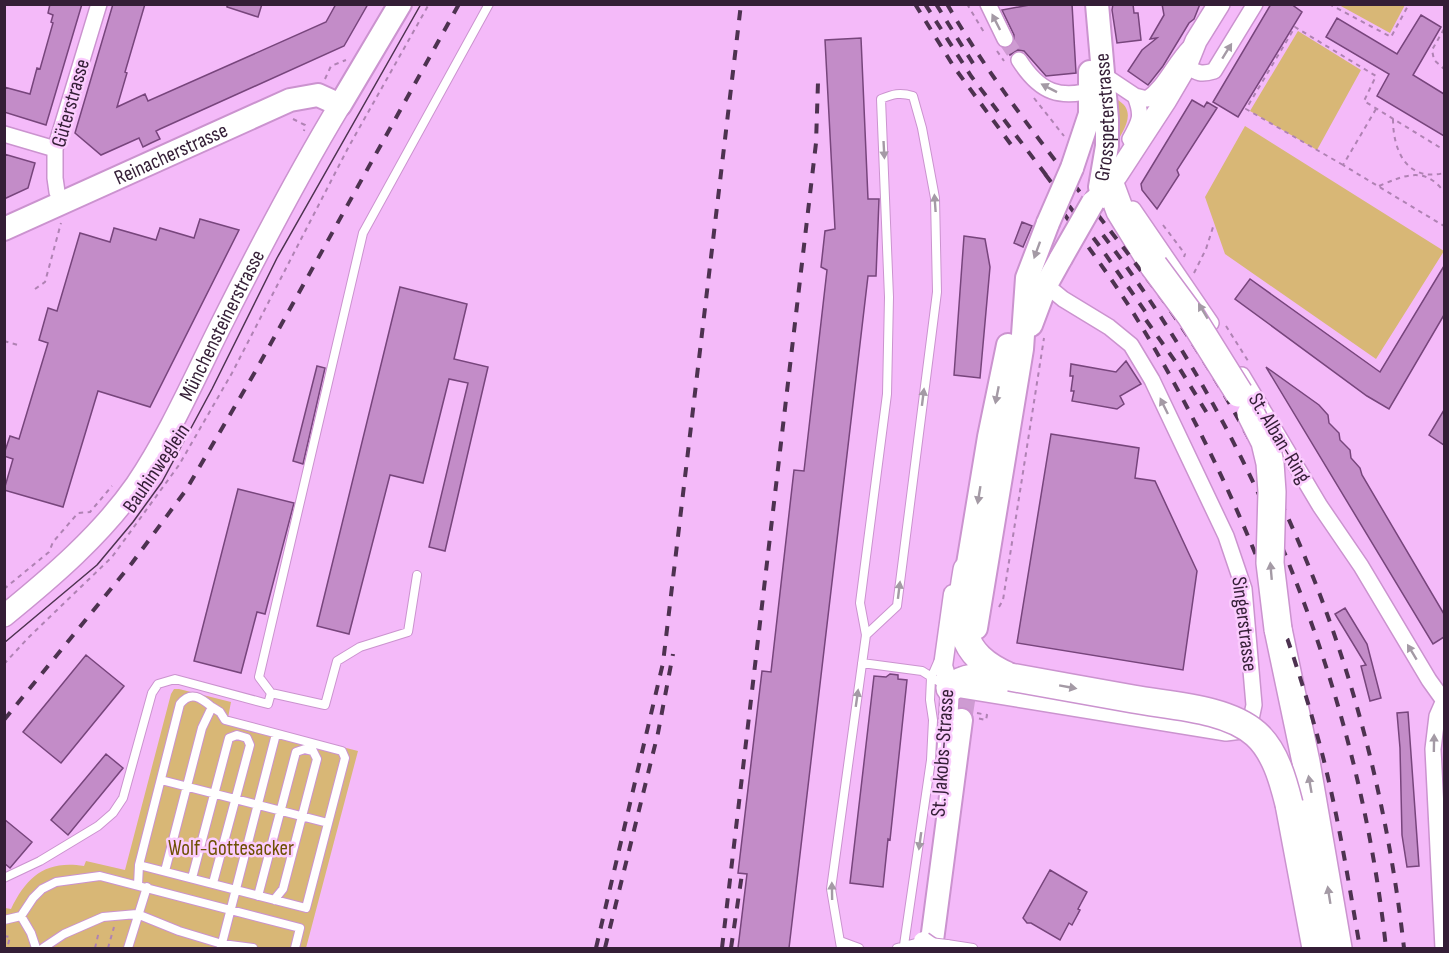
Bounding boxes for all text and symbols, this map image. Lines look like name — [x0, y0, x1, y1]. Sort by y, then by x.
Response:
one-way arrow — [991, 13, 1001, 30]
one-way arrow — [1221, 43, 1232, 59]
street label: Grosspeterstrasse — [1089, 52, 1120, 183]
street label: Güterstrasse — [46, 56, 95, 150]
one-way arrow — [1040, 84, 1058, 94]
street label: Reinacherstrasse — [110, 118, 232, 191]
one-way arrow — [879, 141, 888, 160]
one-way arrow — [930, 193, 940, 212]
one-way arrow — [1032, 241, 1041, 259]
street label: Münchensteinerstrasse — [174, 246, 270, 405]
one-way arrow — [1198, 303, 1209, 319]
one-way arrow — [992, 386, 1001, 405]
one-way arrow — [919, 387, 928, 406]
street label: St. Alban-Ring — [1243, 389, 1316, 488]
one-way arrow — [1159, 398, 1168, 415]
street label: Bauhinweglein — [118, 419, 195, 518]
one-way arrow — [975, 486, 984, 505]
one-way arrow — [1266, 562, 1276, 581]
street label: Singerstrasse — [1226, 575, 1263, 673]
one-way arrow — [894, 581, 903, 600]
one-way arrow — [1407, 643, 1417, 660]
one-way arrow — [1059, 683, 1078, 692]
one-way arrow — [853, 688, 862, 707]
street label: St. Jakobs-Strasse — [926, 688, 959, 818]
one-way arrow — [1429, 734, 1438, 753]
one-way arrow — [1305, 775, 1314, 794]
one-way arrow — [915, 831, 925, 850]
park label: Wolf-Gottesacker — [168, 836, 294, 861]
one-way arrow — [828, 881, 837, 900]
one-way arrow — [1325, 886, 1334, 905]

